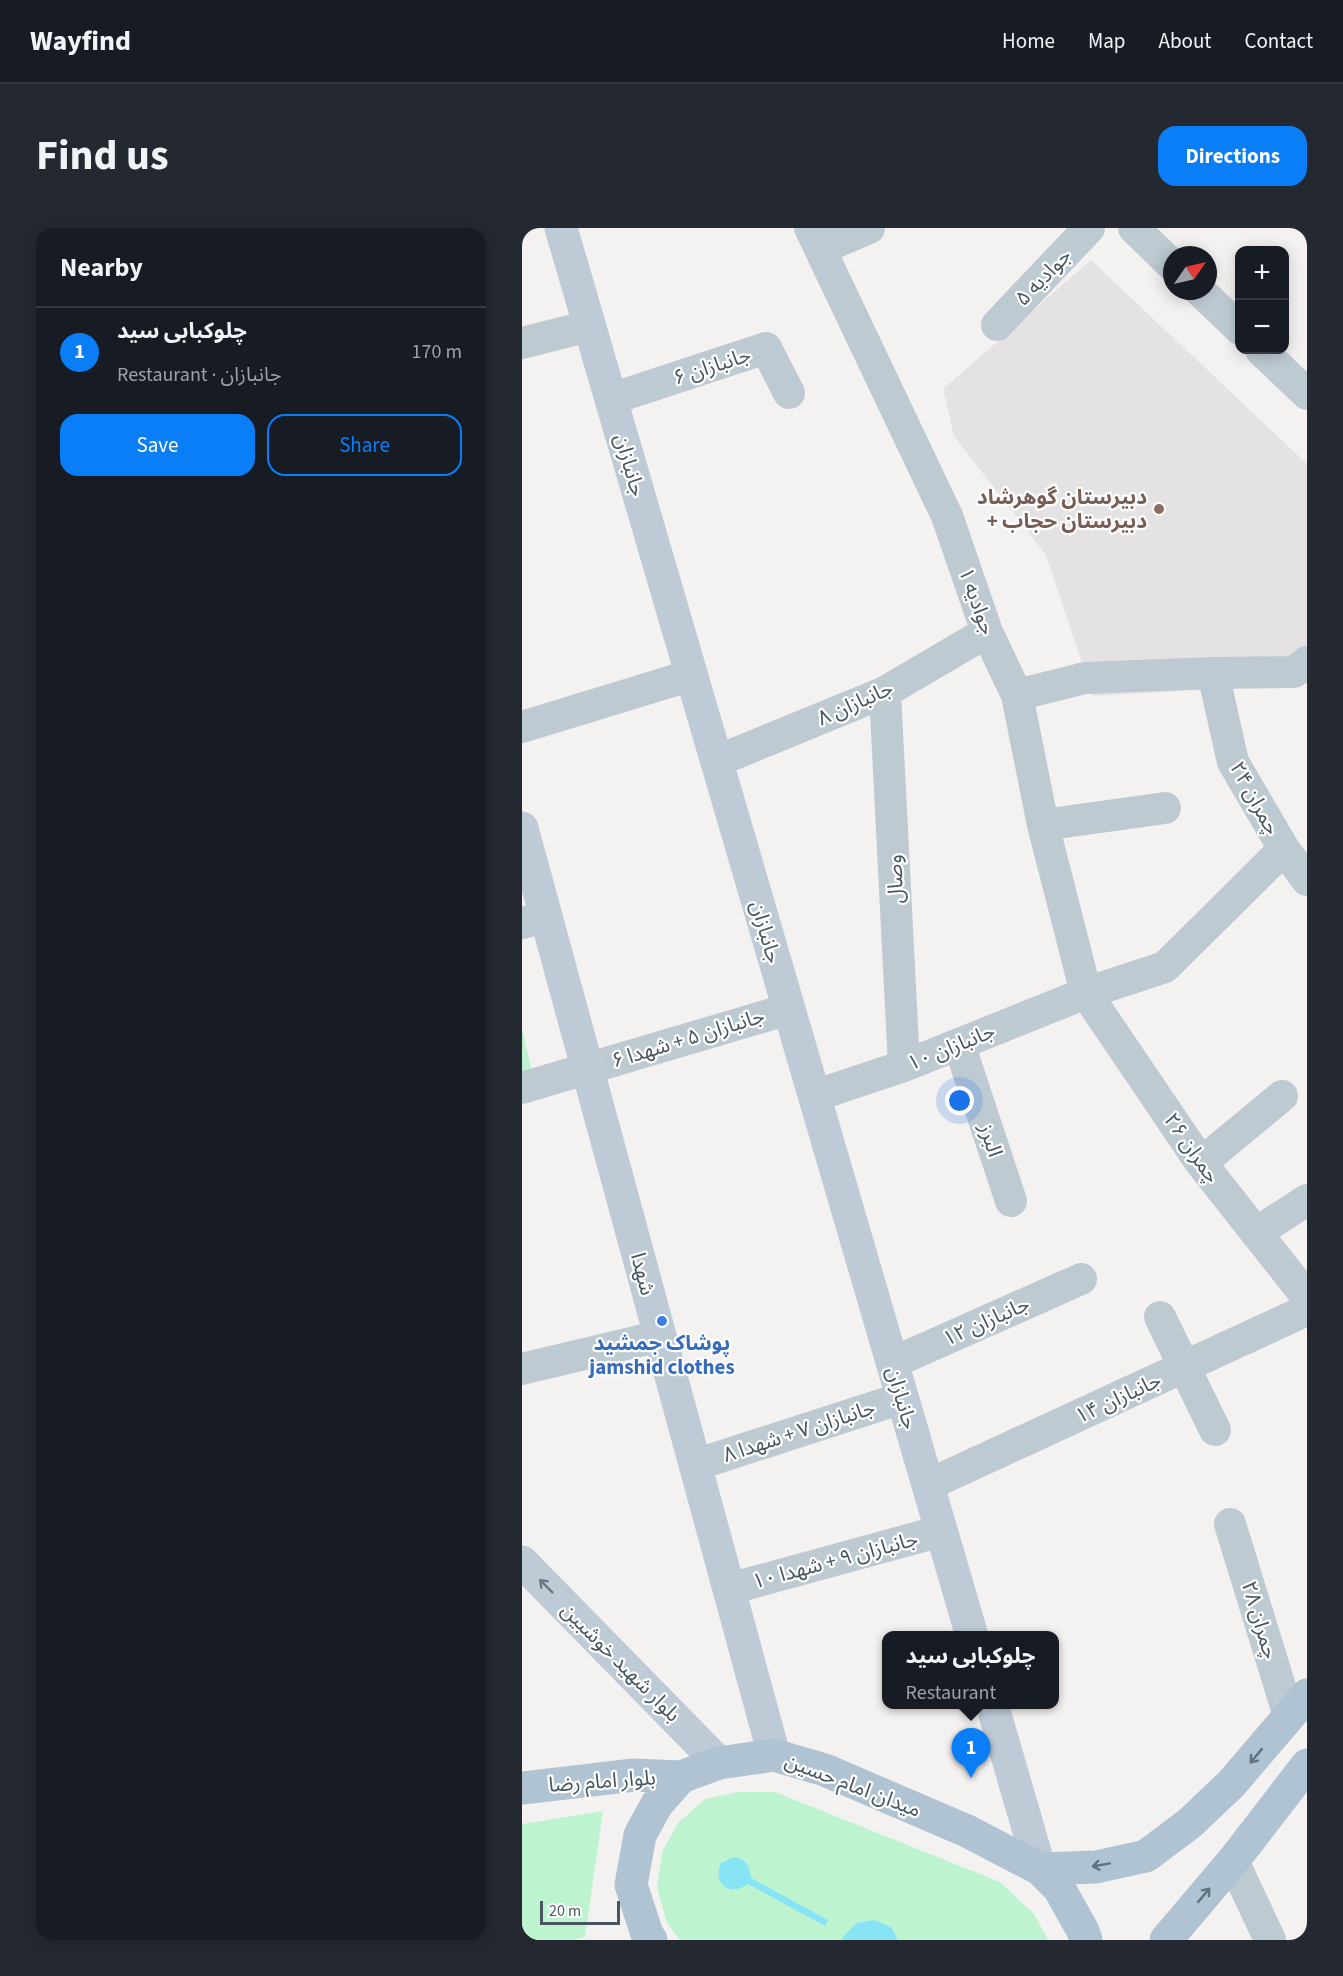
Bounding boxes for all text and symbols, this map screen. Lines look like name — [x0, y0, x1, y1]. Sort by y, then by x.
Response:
text: Wayfind — [30, 21, 131, 61]
text: Home — [1002, 26, 1055, 56]
text: Map — [1088, 26, 1126, 56]
text: About — [1159, 26, 1211, 56]
text: Contact — [1244, 26, 1313, 56]
text: Find us — [36, 126, 169, 186]
button: Directions — [1158, 126, 1307, 186]
street label: جوادیه ۵ — [1008, 241, 1078, 313]
north arrow — [1163, 246, 1217, 300]
map controls — [1235, 246, 1289, 354]
button: + — [1235, 246, 1289, 300]
text: Nearby — [60, 249, 143, 286]
button: − — [1235, 300, 1289, 354]
text: چلوکبابی سید — [117, 315, 247, 347]
text: 1 — [74, 338, 85, 366]
text: 170 m — [412, 338, 462, 366]
street label: جانبازان ۶ — [669, 339, 755, 393]
text: Restaurant · جانبازان — [117, 361, 282, 389]
button: Save — [60, 414, 255, 476]
button: Share — [267, 414, 462, 476]
street label: جانبازان — [607, 430, 653, 500]
place label: دبیرستان گوهرشاد + دبیرستان حجاب — [977, 482, 1147, 536]
marker: دبیرستان گوهرشاد + دبیرستان حجاب — [1152, 502, 1166, 516]
street label: جوادیه ۱ — [951, 563, 1003, 639]
street label: جانبازان ۸ — [812, 673, 898, 733]
street label: چمران ۲۴ — [1223, 756, 1287, 840]
street label: وصال — [879, 854, 911, 904]
street label: جانبازان — [743, 897, 789, 967]
street label: جانبازان ۵ + شهدا ۶ — [608, 1000, 768, 1076]
street label: جانبازان ۱۰ — [903, 1016, 999, 1078]
your location — [945, 1086, 974, 1115]
street label: چمران ۲۶ — [1157, 1107, 1227, 1189]
street label: البرز — [971, 1118, 1010, 1161]
street label: شهدا — [623, 1249, 663, 1299]
street label: جانبازان ۱۲ — [938, 1289, 1034, 1353]
marker: پوشاک جمشید jamshid clothes — [655, 1314, 669, 1328]
place label: پوشاک جمشید jamshid clothes — [587, 1328, 735, 1382]
street label: جانبازان — [879, 1363, 925, 1433]
street label: جانبازان ۱۴ — [1070, 1365, 1166, 1431]
street label: جانبازان ۷ + شهدا ۸ — [719, 1392, 879, 1470]
street label: جانبازان ۹ + شهدا ۱۰ — [749, 1523, 921, 1597]
street label: چمران ۲۸ — [1234, 1577, 1286, 1663]
one-way arrow — [538, 1579, 553, 1594]
street label: بلوار شهید خوشبین — [554, 1595, 688, 1729]
popup — [882, 1631, 1059, 1709]
text: چلوکبابی سید — [906, 1640, 1035, 1672]
text: Restaurant — [906, 1679, 996, 1707]
pin: 1 — [952, 1728, 990, 1778]
street label: میدان امام حسین — [780, 1745, 925, 1826]
one-way arrow — [1249, 1748, 1262, 1764]
street label: بلوار امام رضا — [547, 1762, 657, 1801]
one-way arrow — [1092, 1860, 1111, 1871]
one-way arrow — [1197, 1887, 1210, 1903]
scale bar — [540, 1898, 620, 1926]
text: 20 m — [549, 1900, 581, 1922]

